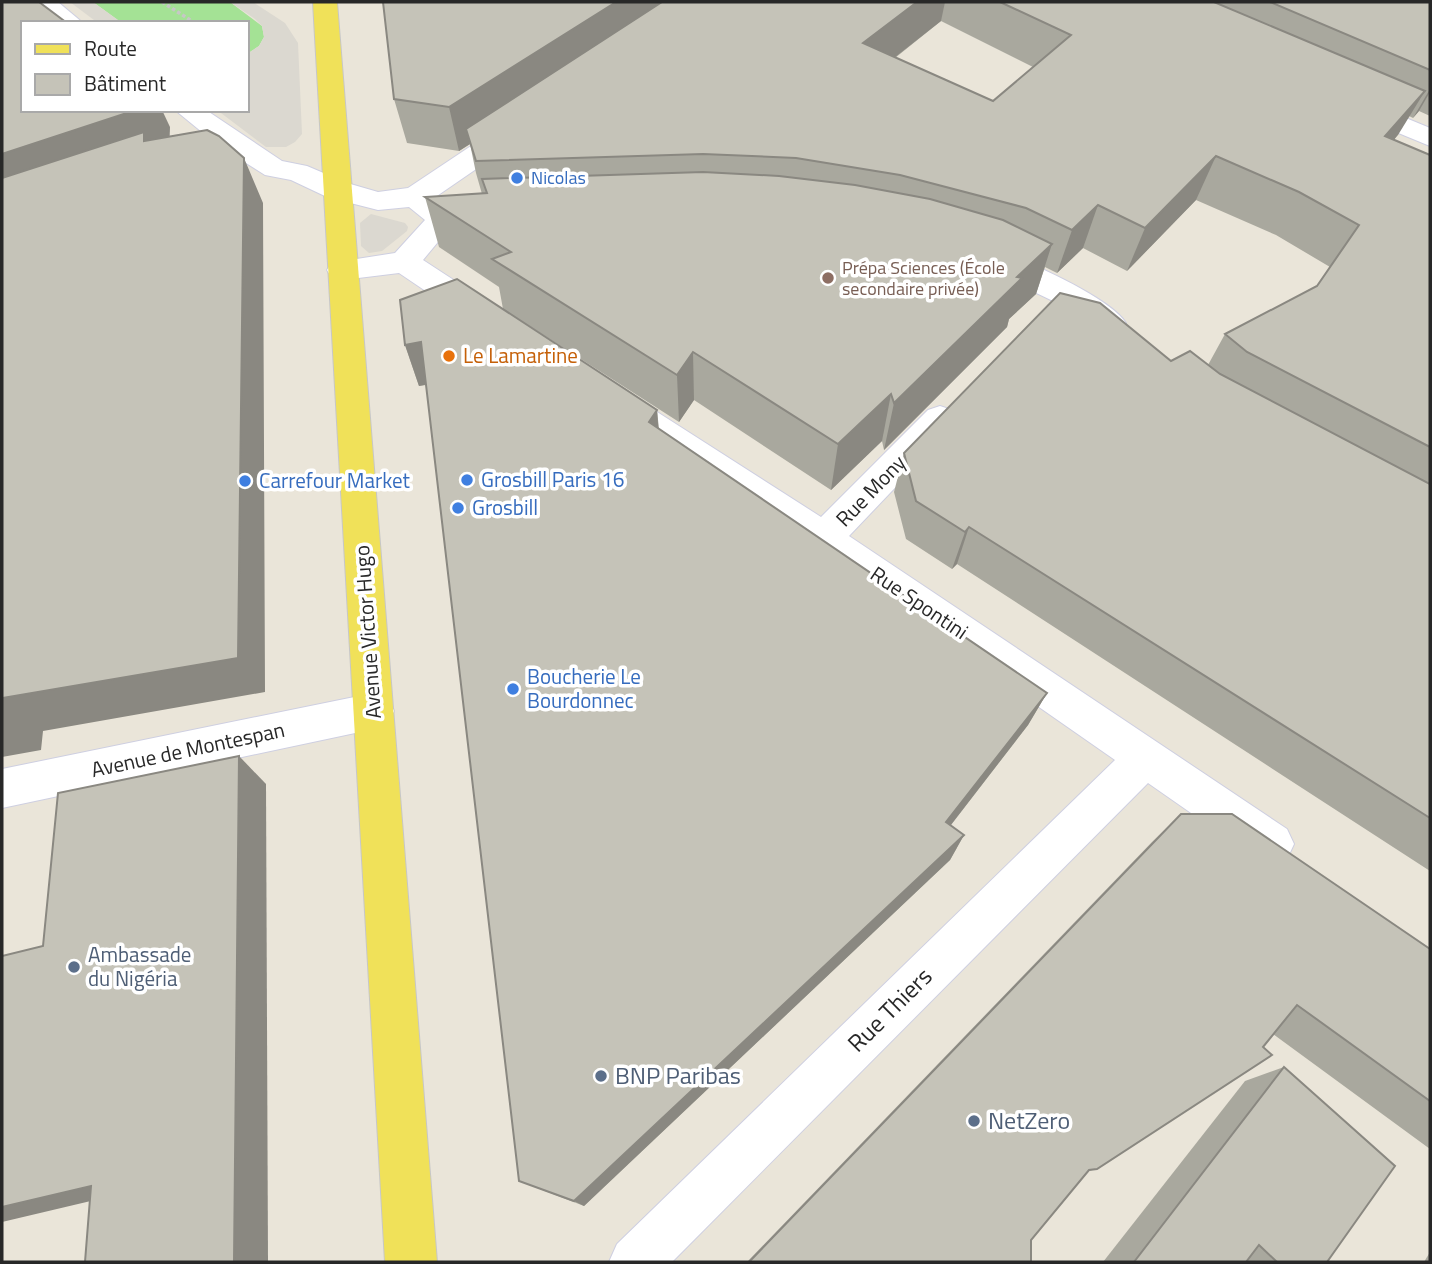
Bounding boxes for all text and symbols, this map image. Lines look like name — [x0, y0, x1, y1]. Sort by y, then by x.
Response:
legend — [21, 21, 248, 112]
text: Route — [84, 32, 137, 64]
text: Bâtiment — [84, 67, 167, 99]
place label: Nicolas — [531, 164, 586, 191]
marker: Nicolas — [509, 170, 525, 186]
place label: Prépa Sciences (École secondaire privée) — [842, 254, 1005, 302]
marker: Prépa Sciences (École secondaire privée) — [820, 270, 836, 286]
place label: Le Lamartine — [463, 339, 578, 371]
marker: Le Lamartine — [441, 348, 457, 364]
street label: Rue Mony — [828, 447, 913, 533]
place label: Grosbill Paris 16 — [481, 463, 624, 495]
place label: Carrefour Market — [259, 464, 411, 496]
marker: Grosbill Paris 16 — [459, 472, 475, 488]
marker: Carrefour Market — [237, 473, 253, 489]
place label: Grosbill — [472, 491, 538, 523]
marker: Grosbill — [450, 500, 466, 516]
street label: Avenue Victor Hugo — [345, 544, 389, 720]
street label: Rue Spontini — [864, 558, 975, 647]
place label: Boucherie Le Bourdonnec — [527, 660, 641, 716]
marker: Boucherie Le Bourdonnec — [505, 681, 521, 697]
street label: Avenue de Montespan — [88, 713, 288, 785]
place label: Ambassade du Nigéria — [88, 938, 191, 994]
marker: Ambassade du Nigéria — [66, 959, 82, 975]
street label: Rue Thiers — [839, 959, 940, 1060]
place label: BNP Paribas — [615, 1057, 741, 1093]
marker: BNP Paribas — [593, 1068, 609, 1084]
place label: NetZero — [988, 1102, 1070, 1138]
marker: NetZero — [966, 1113, 982, 1129]

